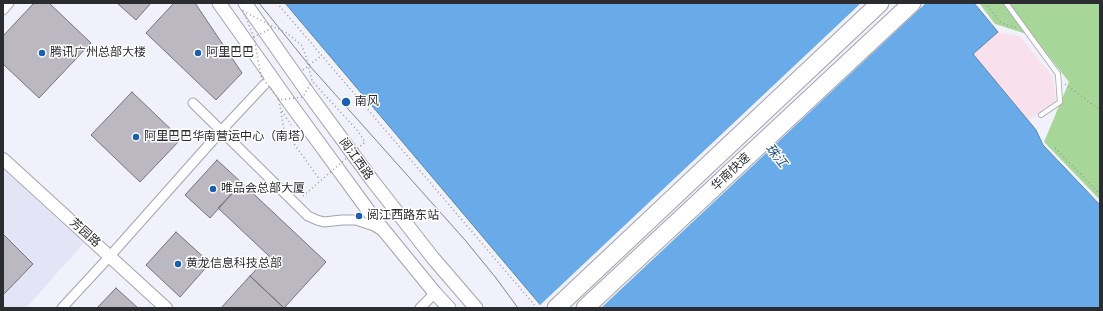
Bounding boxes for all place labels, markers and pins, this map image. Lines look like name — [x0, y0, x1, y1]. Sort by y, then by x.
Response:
place label: 腾讯广州总部大楼 — [50, 46, 146, 60]
place label: 阿里巴巴 — [206, 46, 254, 60]
marker: 腾讯广州总部大楼 — [37, 48, 47, 58]
marker: 阿里巴巴 — [193, 48, 203, 58]
place label: 南风 — [355, 95, 379, 109]
marker: 南风 — [340, 96, 352, 108]
place label: 阿里巴巴华南营运中心（南塔） — [144, 130, 312, 144]
marker: 阿里巴巴华南营运中心（南塔） — [131, 132, 141, 142]
place label: 唯品会总部大厦 — [221, 182, 305, 196]
marker: 唯品会总部大厦 — [208, 184, 218, 194]
place label: 阅江西路东站 — [367, 209, 439, 223]
marker: 阅江西路东站 — [354, 211, 364, 221]
place label: 黄龙信息科技总部 — [186, 257, 282, 271]
marker: 黄龙信息科技总部 — [173, 259, 183, 269]

